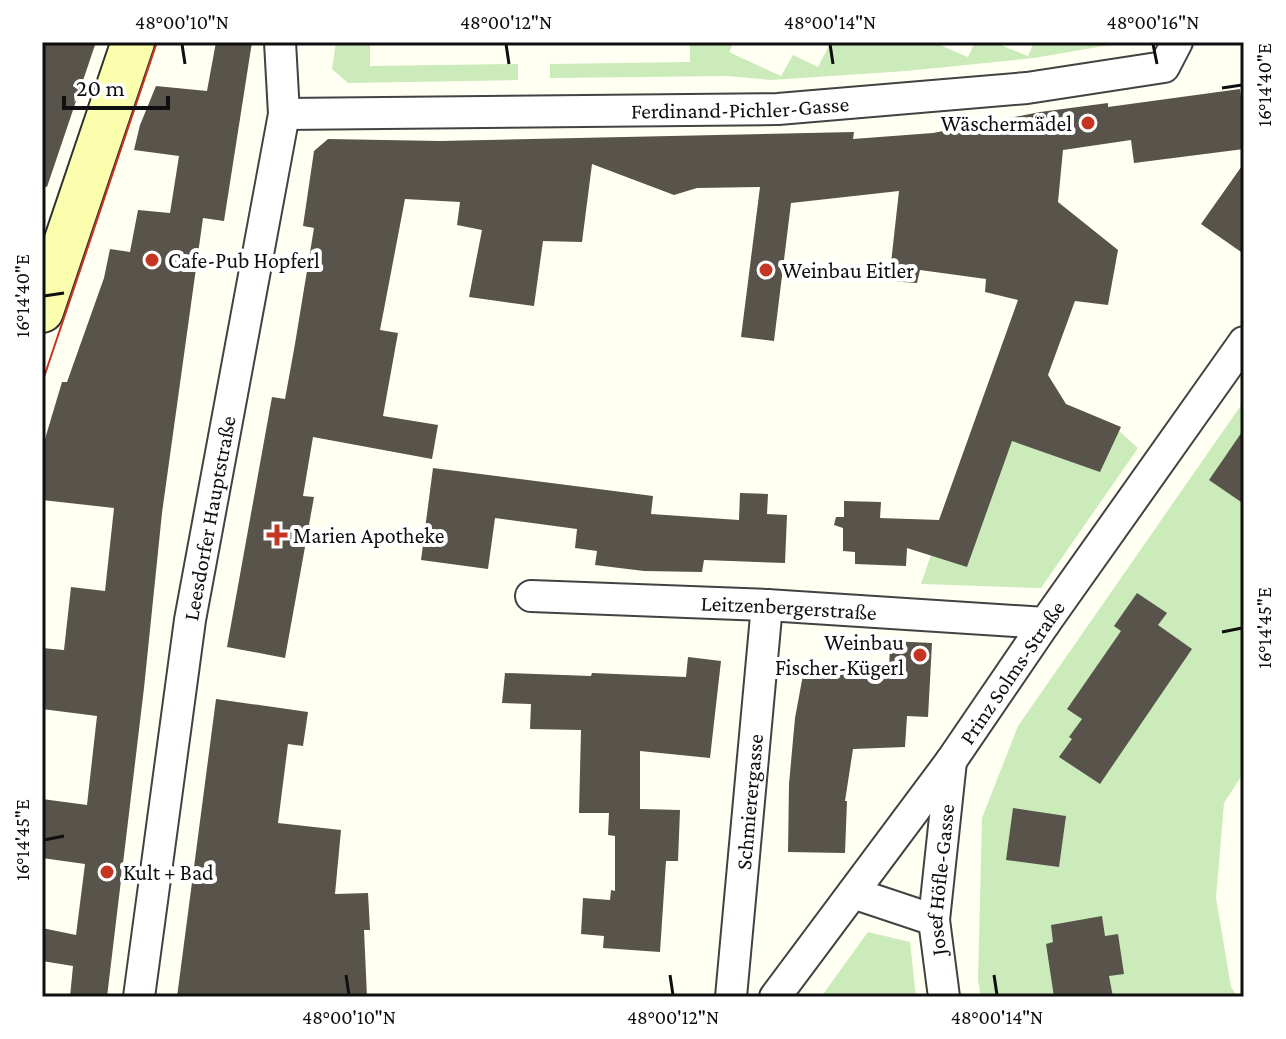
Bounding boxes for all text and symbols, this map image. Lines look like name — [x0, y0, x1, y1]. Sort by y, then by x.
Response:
text: 48°00'10"N — [135, 11, 229, 33]
text: 48°00'12"N — [460, 11, 552, 33]
text: 48°00'14"N — [784, 11, 876, 33]
text: 48°00'16"N — [1107, 11, 1199, 33]
text: 16°14'40"E — [1253, 43, 1275, 127]
scale bar — [64, 60, 168, 110]
text: 20 m — [76, 74, 125, 101]
street label: Ferdinand-Pichler-Gasse — [631, 91, 850, 123]
place label: Wäschermädel — [941, 111, 1072, 136]
marker: Wäschermädel — [1079, 114, 1097, 132]
place label: Cafe-Pub Hopferl — [168, 248, 320, 273]
marker: Cafe-Pub Hopferl — [143, 251, 161, 269]
text: 16°14'40"E — [11, 254, 33, 338]
place label: Weinbau Eitler — [782, 258, 914, 283]
marker: Weinbau Eitler — [757, 261, 775, 279]
street label: Leesdorfer Hauptstraße — [178, 414, 240, 623]
place label: Marien Apotheke — [293, 523, 444, 548]
marker: Marien Apotheke — [268, 526, 286, 544]
text: 16°14'45"E — [1253, 587, 1275, 669]
street label: Leitzenbergerstraße — [700, 590, 877, 625]
street label: Prinz Solms-Straße — [954, 596, 1070, 749]
place label: Weinbau Fischer-Kügerl — [775, 630, 904, 680]
marker: Weinbau Fischer-Kügerl — [911, 646, 929, 664]
street label: Schmierergasse — [730, 733, 768, 871]
text: 16°14'45"E — [11, 799, 33, 881]
street label: Josef Höfle-Gasse — [922, 803, 959, 959]
place label: Kult + Bad — [123, 860, 214, 885]
marker: Kult + Bad — [98, 863, 116, 881]
text: 48°00'10"N — [302, 1006, 396, 1028]
text: 48°00'12"N — [627, 1006, 719, 1028]
text: 48°00'14"N — [951, 1006, 1043, 1028]

